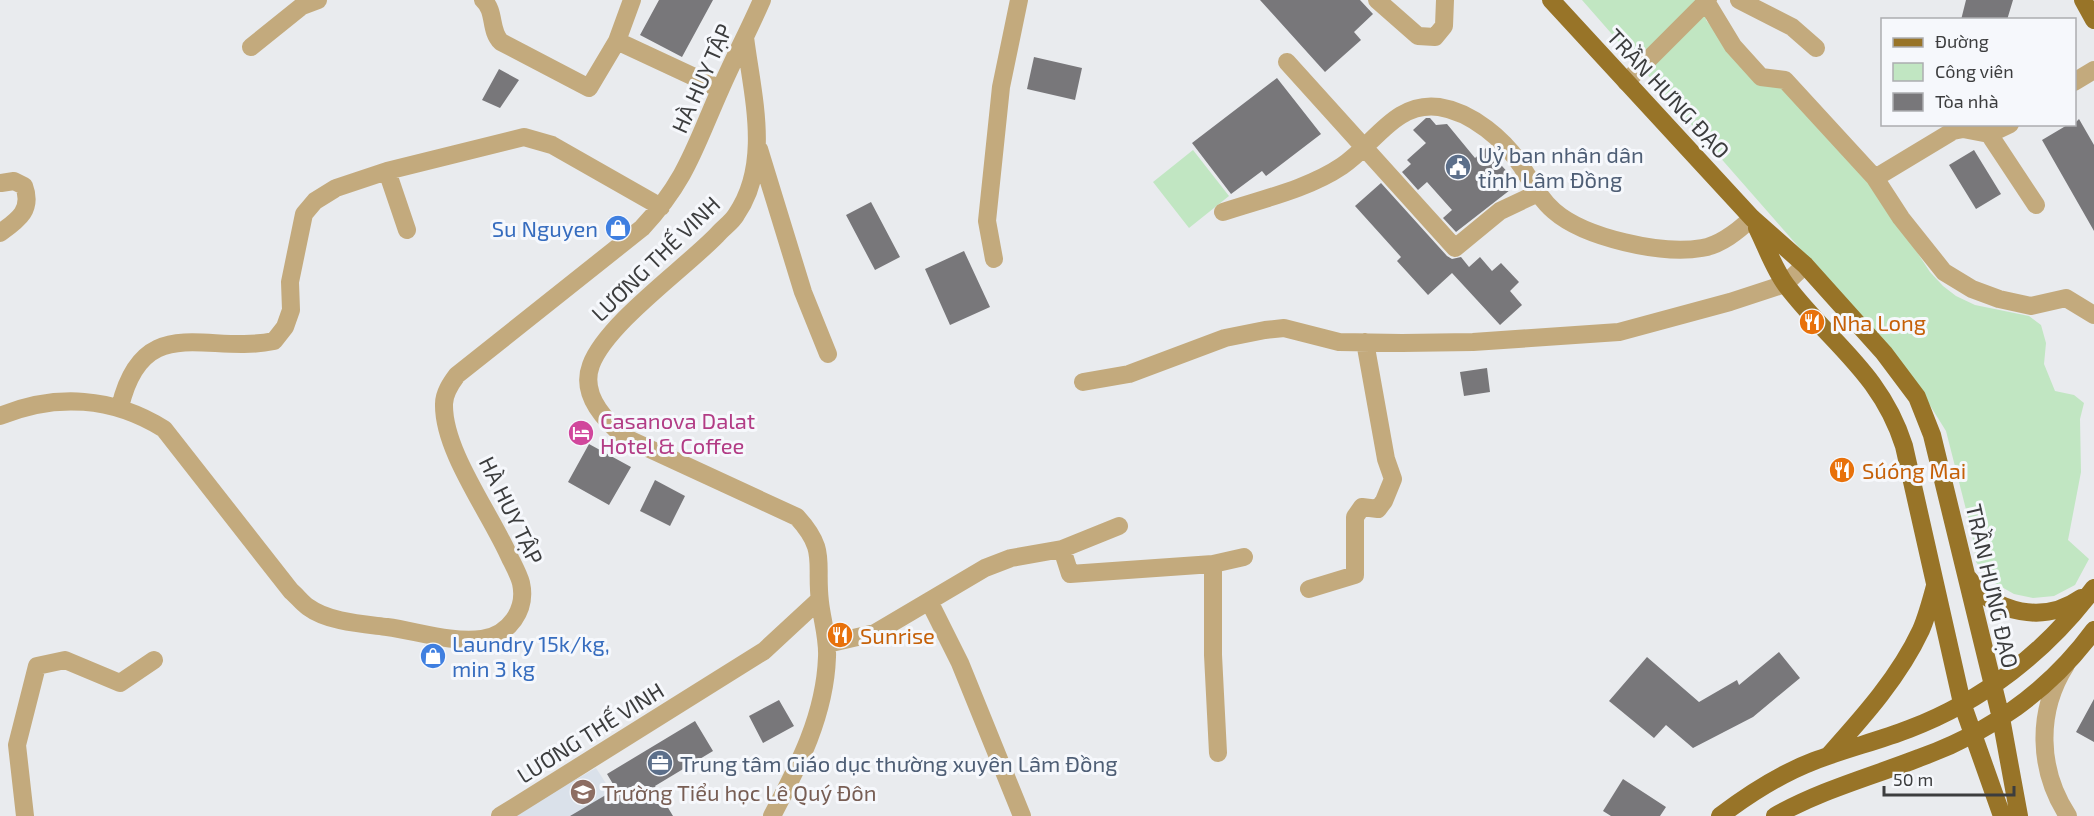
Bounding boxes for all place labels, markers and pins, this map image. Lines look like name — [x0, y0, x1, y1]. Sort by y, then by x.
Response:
place label: Uỷ ban nhân dân tỉnh Lâm Đồng — [1478, 141, 1644, 192]
public building icon: Uỷ ban nhân dân tỉnh Lâm Đồng — [1443, 152, 1473, 182]
shop icon: Su Nguyen — [603, 213, 633, 243]
place label: Su Nguyen — [492, 215, 598, 241]
restaurant icon: Nha Long — [1797, 307, 1827, 337]
place label: Nha Long — [1832, 309, 1926, 335]
place label: Casanova Dalat Hotel & Coffee — [600, 407, 755, 458]
hotel icon: Casanova Dalat Hotel & Coffee — [566, 418, 596, 448]
restaurant icon: Súóng Mai — [1827, 455, 1857, 485]
place label: Súóng Mai — [1862, 457, 1966, 483]
restaurant icon: Sunrise — [825, 620, 855, 650]
place label: Sunrise — [860, 622, 935, 648]
place label: Laundry 15k/kg, min 3 kg — [452, 630, 610, 681]
shop icon: Laundry 15k/kg, min 3 kg — [418, 641, 448, 671]
office icon: Trung tâm Giáo dục thường xuyên Lâm Đồng — [645, 748, 675, 778]
place label: Trung tâm Giáo dục thường xuyên Lâm Đồng — [680, 750, 1117, 776]
school or university icon: Trường Tiểu học Lê Quý Đôn — [568, 777, 598, 807]
place label: Trường Tiểu học Lê Quý Đôn — [602, 779, 877, 806]

